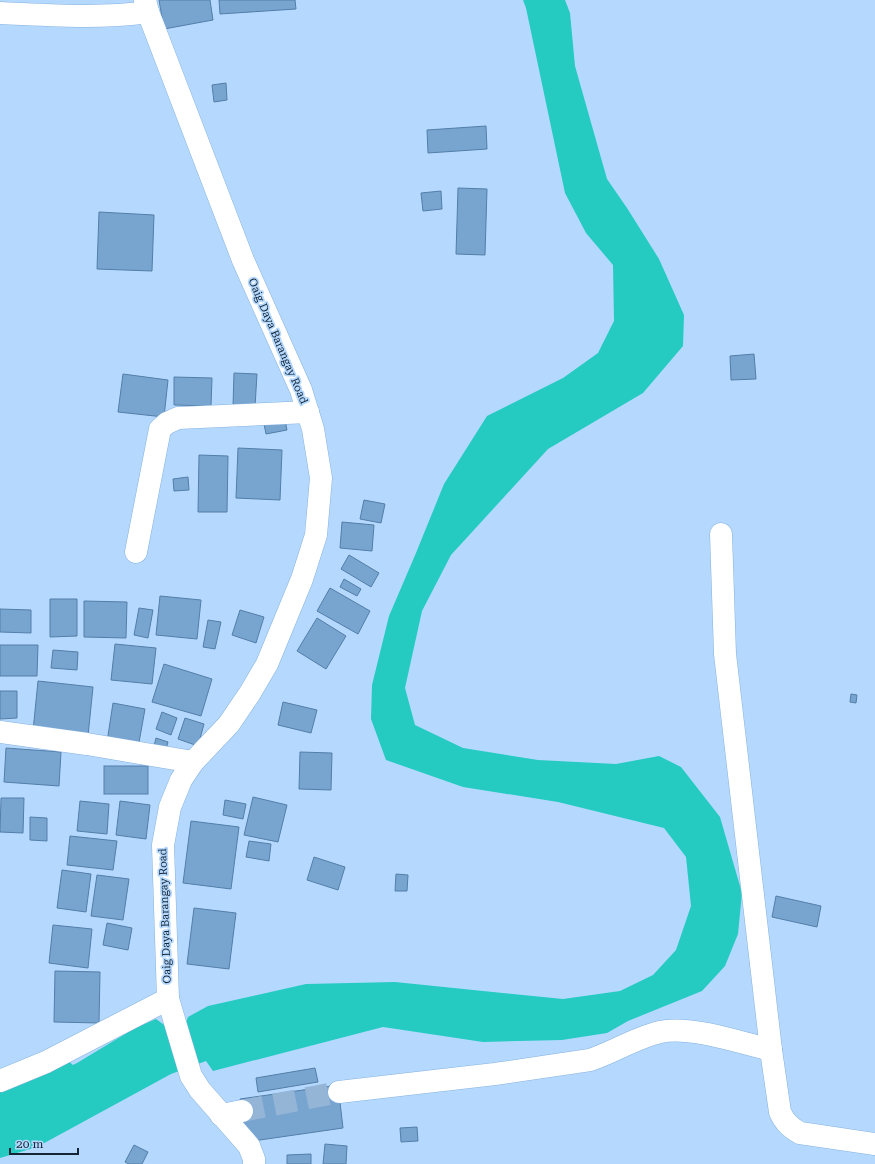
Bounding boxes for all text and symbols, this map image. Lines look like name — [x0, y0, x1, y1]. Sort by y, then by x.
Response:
street label: Oaig Daya Barangay Road — [246, 276, 310, 406]
street label: Oaig Daya Barangay Road — [156, 848, 174, 984]
scale bar — [10, 1130, 78, 1156]
text: 20 m — [16, 1137, 43, 1151]

